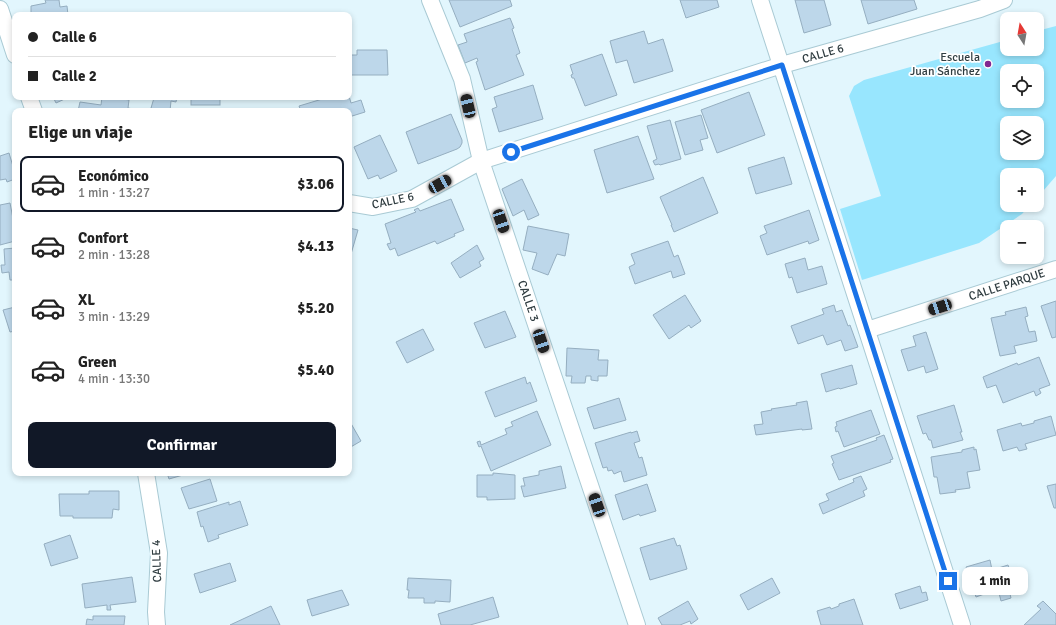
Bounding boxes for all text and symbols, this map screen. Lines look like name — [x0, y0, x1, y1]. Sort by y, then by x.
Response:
north arrow — [1000, 12, 1044, 56]
map controls — [1000, 12, 1044, 264]
text: Calle 6 — [52, 28, 97, 46]
street label: CALLE 6 — [800, 41, 846, 67]
place label: Escuela Juan Sánchez — [910, 50, 980, 79]
marker: Escuela Juan Sánchez — [983, 59, 993, 69]
button: locate — [1000, 64, 1044, 108]
text: Calle 2 — [52, 67, 97, 85]
car — [459, 93, 477, 119]
button: layers — [1000, 116, 1044, 160]
text: Elige un viaje — [28, 121, 133, 143]
route start — [502, 143, 520, 161]
icon: car — [30, 166, 66, 202]
text: Económico — [78, 167, 149, 185]
button: + — [1000, 168, 1044, 212]
car — [427, 173, 453, 195]
text: $3.06 — [297, 175, 334, 193]
text: 1 min · 13:27 — [78, 185, 150, 201]
street label: CALLE 6 — [371, 189, 415, 213]
car — [491, 208, 511, 234]
button: − — [1000, 220, 1044, 264]
icon: car — [30, 228, 66, 264]
text: Confort — [78, 229, 128, 247]
text: $4.13 — [297, 237, 334, 255]
text: 2 min · 13:28 — [78, 247, 150, 263]
street label: CALLE PARQUE — [967, 266, 1047, 304]
street label: CALLE 3 — [514, 278, 542, 324]
icon: car — [30, 290, 66, 326]
text: XL — [78, 291, 95, 309]
car — [927, 298, 953, 316]
text: $5.20 — [297, 299, 334, 317]
text: 3 min · 13:29 — [78, 309, 150, 325]
car — [531, 328, 551, 354]
icon: car — [30, 352, 66, 388]
text: Green — [78, 353, 117, 371]
text: $5.40 — [297, 361, 334, 379]
text: 4 min · 13:30 — [78, 371, 150, 387]
button: Confirmar — [28, 422, 336, 468]
car — [587, 492, 607, 518]
street label: CALLE 4 — [149, 539, 165, 583]
callout: 1 min — [962, 567, 1028, 595]
route end — [939, 572, 957, 590]
text: 1 min — [979, 573, 1011, 589]

